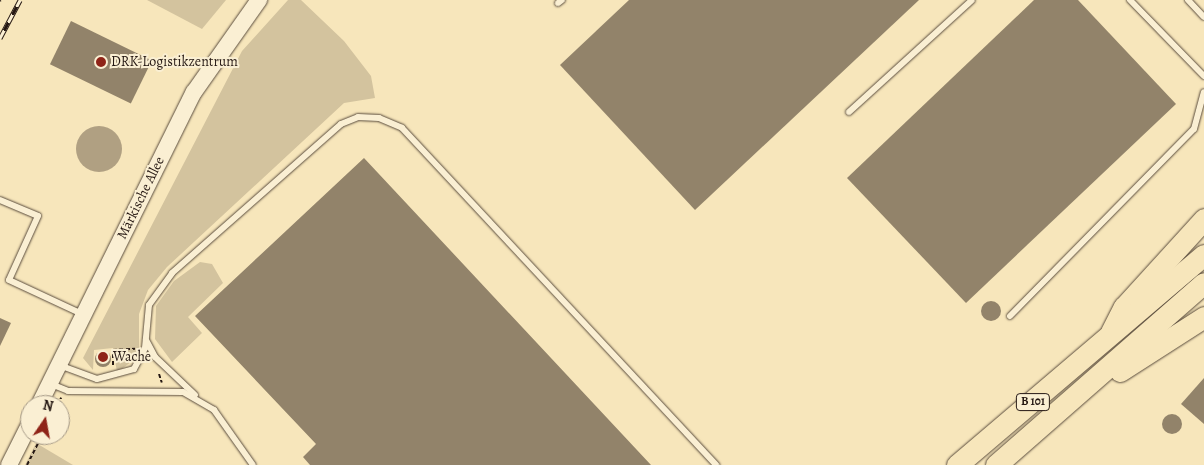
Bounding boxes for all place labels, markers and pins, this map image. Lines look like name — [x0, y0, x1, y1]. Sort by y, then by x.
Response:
place label: DRK-Logistikzentrum — [111, 54, 238, 70]
marker: DRK-Logistikzentrum — [95, 56, 107, 68]
place label: Wache — [113, 349, 151, 365]
marker: Wache — [97, 351, 109, 363]

